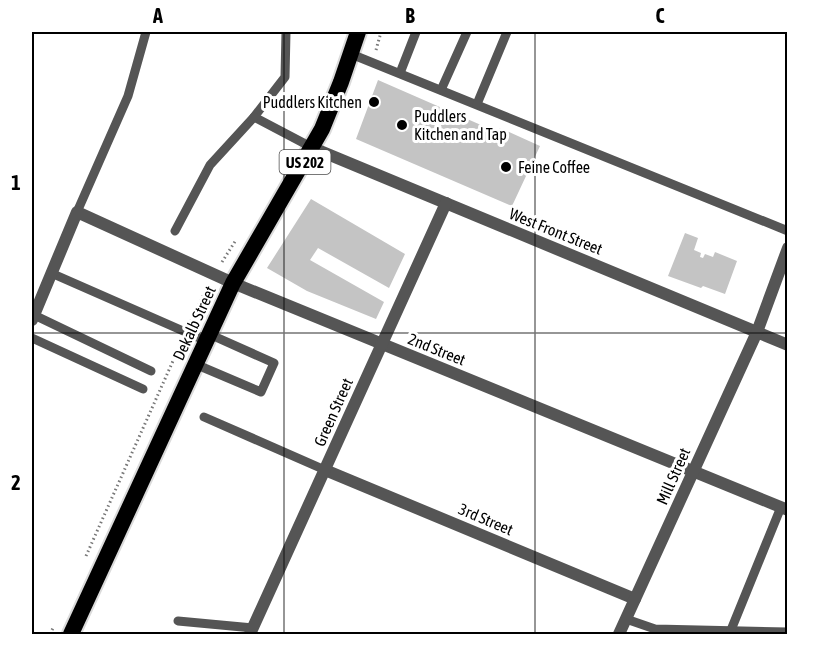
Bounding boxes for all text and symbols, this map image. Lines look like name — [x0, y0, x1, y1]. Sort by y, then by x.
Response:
text: A — [152, 4, 163, 27]
text: B — [405, 4, 415, 27]
text: C — [656, 4, 665, 27]
place label: Puddlers Kitchen — [263, 93, 362, 111]
marker: Puddlers Kitchen — [367, 95, 381, 109]
place label: Puddlers Kitchen and Tap — [414, 107, 507, 144]
marker: Puddlers Kitchen and Tap — [395, 118, 409, 132]
road number: US 202 — [280, 150, 330, 174]
place label: Feine Coffee — [518, 158, 590, 176]
marker: Feine Coffee — [499, 160, 513, 174]
text: 1 — [11, 171, 21, 194]
street label: West Front Street — [507, 204, 606, 258]
street label: Dekalb Street — [169, 283, 219, 363]
street label: 2nd Street — [406, 329, 469, 369]
street label: Green Street — [310, 375, 356, 449]
street label: Mill Street — [653, 444, 694, 507]
text: 2 — [11, 471, 21, 494]
street label: 3rd Street — [456, 500, 516, 539]

